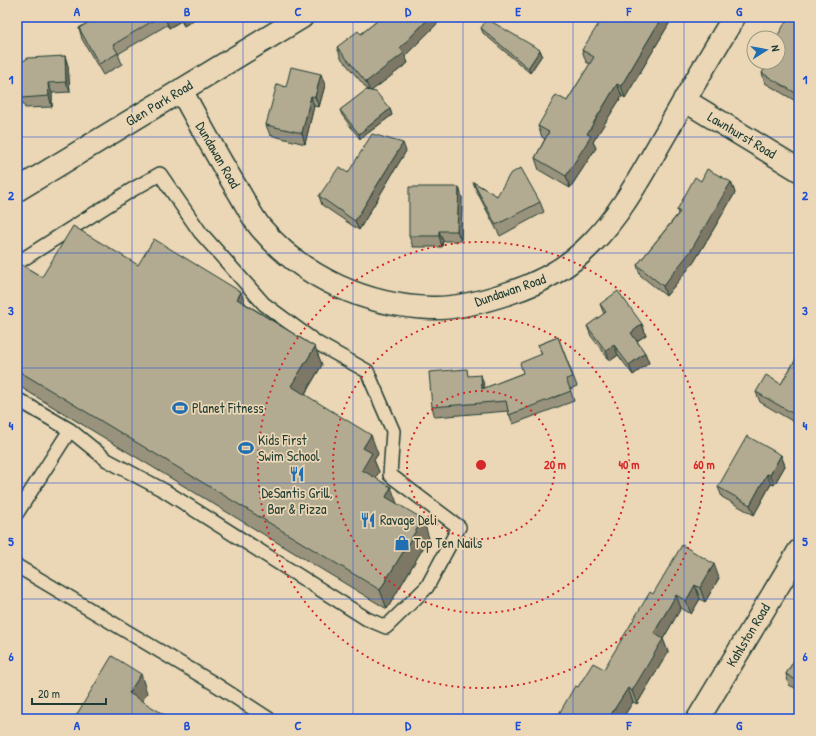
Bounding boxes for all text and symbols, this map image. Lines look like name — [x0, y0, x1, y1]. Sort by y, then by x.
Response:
text: A — [74, 2, 81, 20]
text: B — [184, 2, 191, 20]
text: C — [294, 2, 302, 20]
text: D — [405, 2, 412, 20]
text: E — [515, 2, 521, 20]
text: F — [626, 2, 633, 20]
text: G — [736, 2, 743, 20]
north arrow — [746, 30, 786, 70]
text: N — [768, 44, 783, 52]
text: 1 — [9, 70, 14, 88]
text: 1 — [803, 70, 808, 88]
street label: Glen Park Road — [122, 75, 196, 130]
street label: Lawnhurst Road — [704, 107, 781, 163]
street label: Dundawan Road — [192, 118, 245, 192]
text: 2 — [8, 186, 15, 204]
text: 2 — [802, 186, 809, 204]
street label: Dundawan Road — [472, 268, 548, 311]
text: 3 — [8, 301, 14, 319]
text: 3 — [802, 301, 808, 319]
place label: Planet Fitness — [192, 398, 264, 417]
sports icon: Planet Fitness — [171, 399, 189, 417]
text: 4 — [9, 416, 14, 434]
text: 4 — [803, 416, 808, 434]
place label: Kids First Swim School — [258, 430, 320, 465]
sports icon: Kids First Swim School — [237, 439, 255, 457]
text: 20 m — [544, 456, 566, 473]
text: 40 m — [619, 456, 639, 473]
text: 60 m — [693, 456, 715, 473]
centre of rings — [474, 458, 488, 472]
restaurant icon: DeSantis Grill, Bar & Pizza — [288, 465, 306, 483]
place label: DeSantis Grill, Bar & Pizza — [261, 483, 333, 518]
place label: Ravage Deli — [380, 510, 437, 530]
restaurant icon: Ravage Deli — [359, 511, 377, 529]
text: 5 — [8, 532, 14, 550]
text: 5 — [802, 532, 808, 550]
place label: Top Ten Nails — [414, 533, 482, 553]
shop icon: Top Ten Nails — [393, 534, 411, 552]
street label: Kahlston Road — [721, 599, 774, 670]
text: 6 — [8, 647, 14, 665]
text: 6 — [802, 647, 808, 665]
scale bar — [32, 680, 106, 706]
text: 20 m — [38, 685, 60, 702]
text: A — [74, 716, 81, 734]
text: B — [184, 716, 191, 734]
text: C — [294, 716, 302, 734]
text: D — [405, 716, 412, 734]
text: E — [515, 716, 521, 734]
text: F — [626, 716, 633, 734]
text: G — [736, 716, 743, 734]

